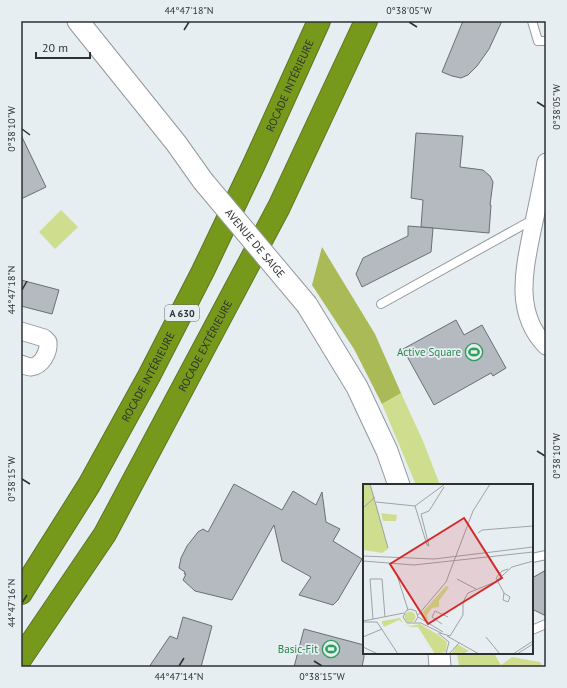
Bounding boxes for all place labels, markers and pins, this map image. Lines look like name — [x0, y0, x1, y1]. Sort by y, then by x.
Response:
sports icon: Active Square — [464, 342, 484, 362]
place label: Active Square — [397, 345, 461, 359]
sports icon: Basic-Fit — [321, 639, 341, 659]
place label: Basic-Fit — [278, 642, 318, 656]

